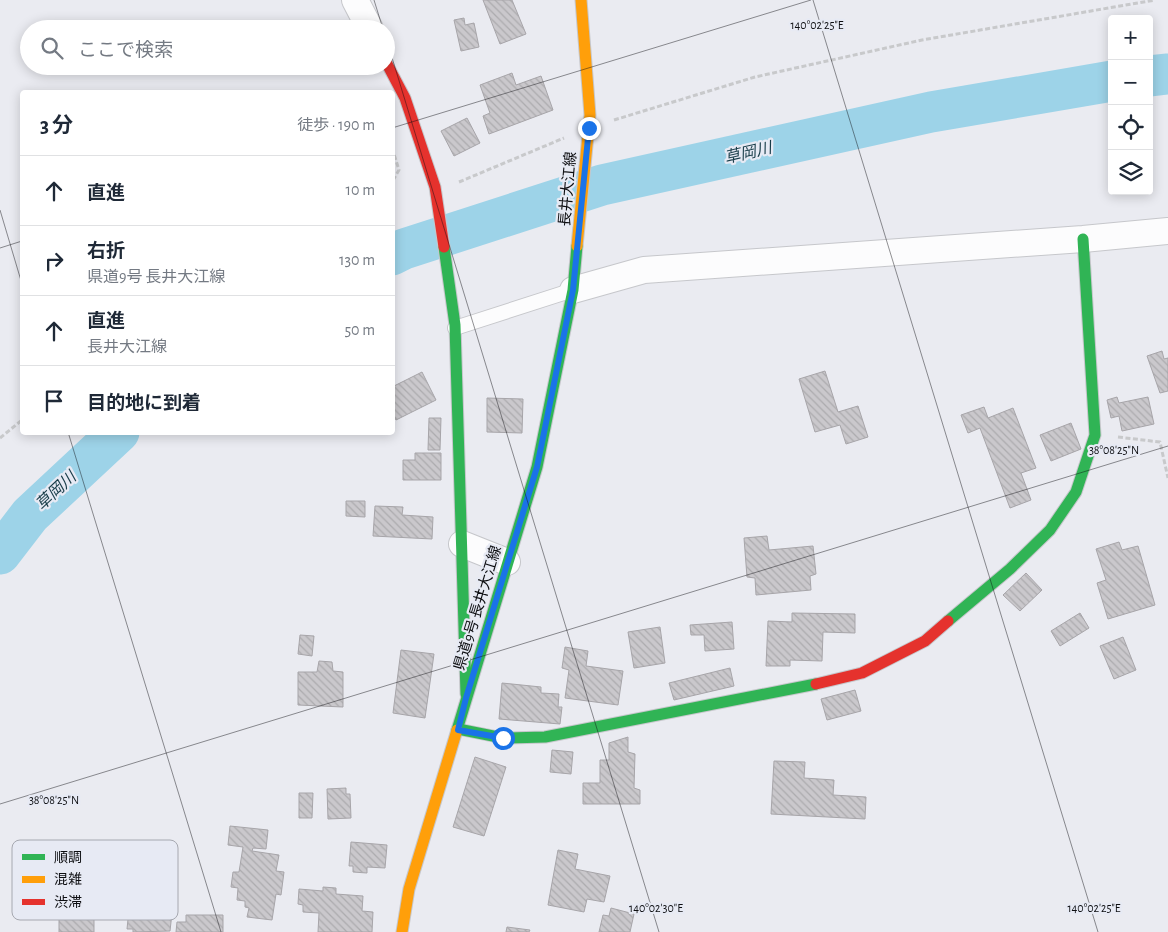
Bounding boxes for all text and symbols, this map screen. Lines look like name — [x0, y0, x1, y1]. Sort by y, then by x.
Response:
map controls — [1108, 15, 1153, 195]
button: + — [1108, 15, 1153, 60]
text: 140°02'25"E — [790, 19, 844, 31]
search box — [20, 20, 395, 75]
icon: search — [38, 34, 66, 62]
text: ここで検索 — [78, 41, 173, 60]
button: − — [1108, 60, 1153, 105]
button: locate — [1108, 105, 1153, 150]
text: 3 分 — [40, 115, 73, 136]
text: 徒歩 · 190 m — [297, 117, 375, 133]
route end — [578, 117, 601, 140]
water label: 草岡川 — [723, 138, 775, 166]
button: layers — [1108, 150, 1153, 195]
street label: 長井大江線 — [555, 151, 579, 227]
icon: ahead — [40, 177, 68, 205]
text: 10 m — [346, 182, 375, 198]
text: 直進 — [87, 184, 125, 203]
text: 右折 — [87, 242, 125, 261]
icon: right — [40, 247, 68, 275]
text: 130 m — [339, 252, 375, 268]
text: 県道9号 長井大江線 — [87, 269, 225, 285]
text: 直進 — [87, 312, 125, 331]
icon: ahead — [40, 317, 68, 345]
text: 50 m — [344, 322, 375, 338]
text: 長井大江線 — [87, 339, 167, 355]
icon: arrive — [40, 387, 68, 415]
text: 目的地に到着 — [87, 394, 201, 413]
text: 38°08'25"N — [1089, 444, 1139, 456]
water label: 草岡川 — [32, 467, 80, 513]
street label: 県道9号 長井大江線 — [450, 543, 504, 672]
route start — [492, 727, 515, 750]
text: 38°08'25"N — [29, 794, 79, 806]
legend — [12, 840, 178, 920]
text: 順調 — [54, 851, 82, 865]
text: 混雑 — [54, 871, 82, 887]
text: 渋滞 — [54, 895, 82, 910]
text: 140°02'30"E — [629, 902, 683, 914]
text: 140°02'25"E — [1067, 902, 1121, 914]

